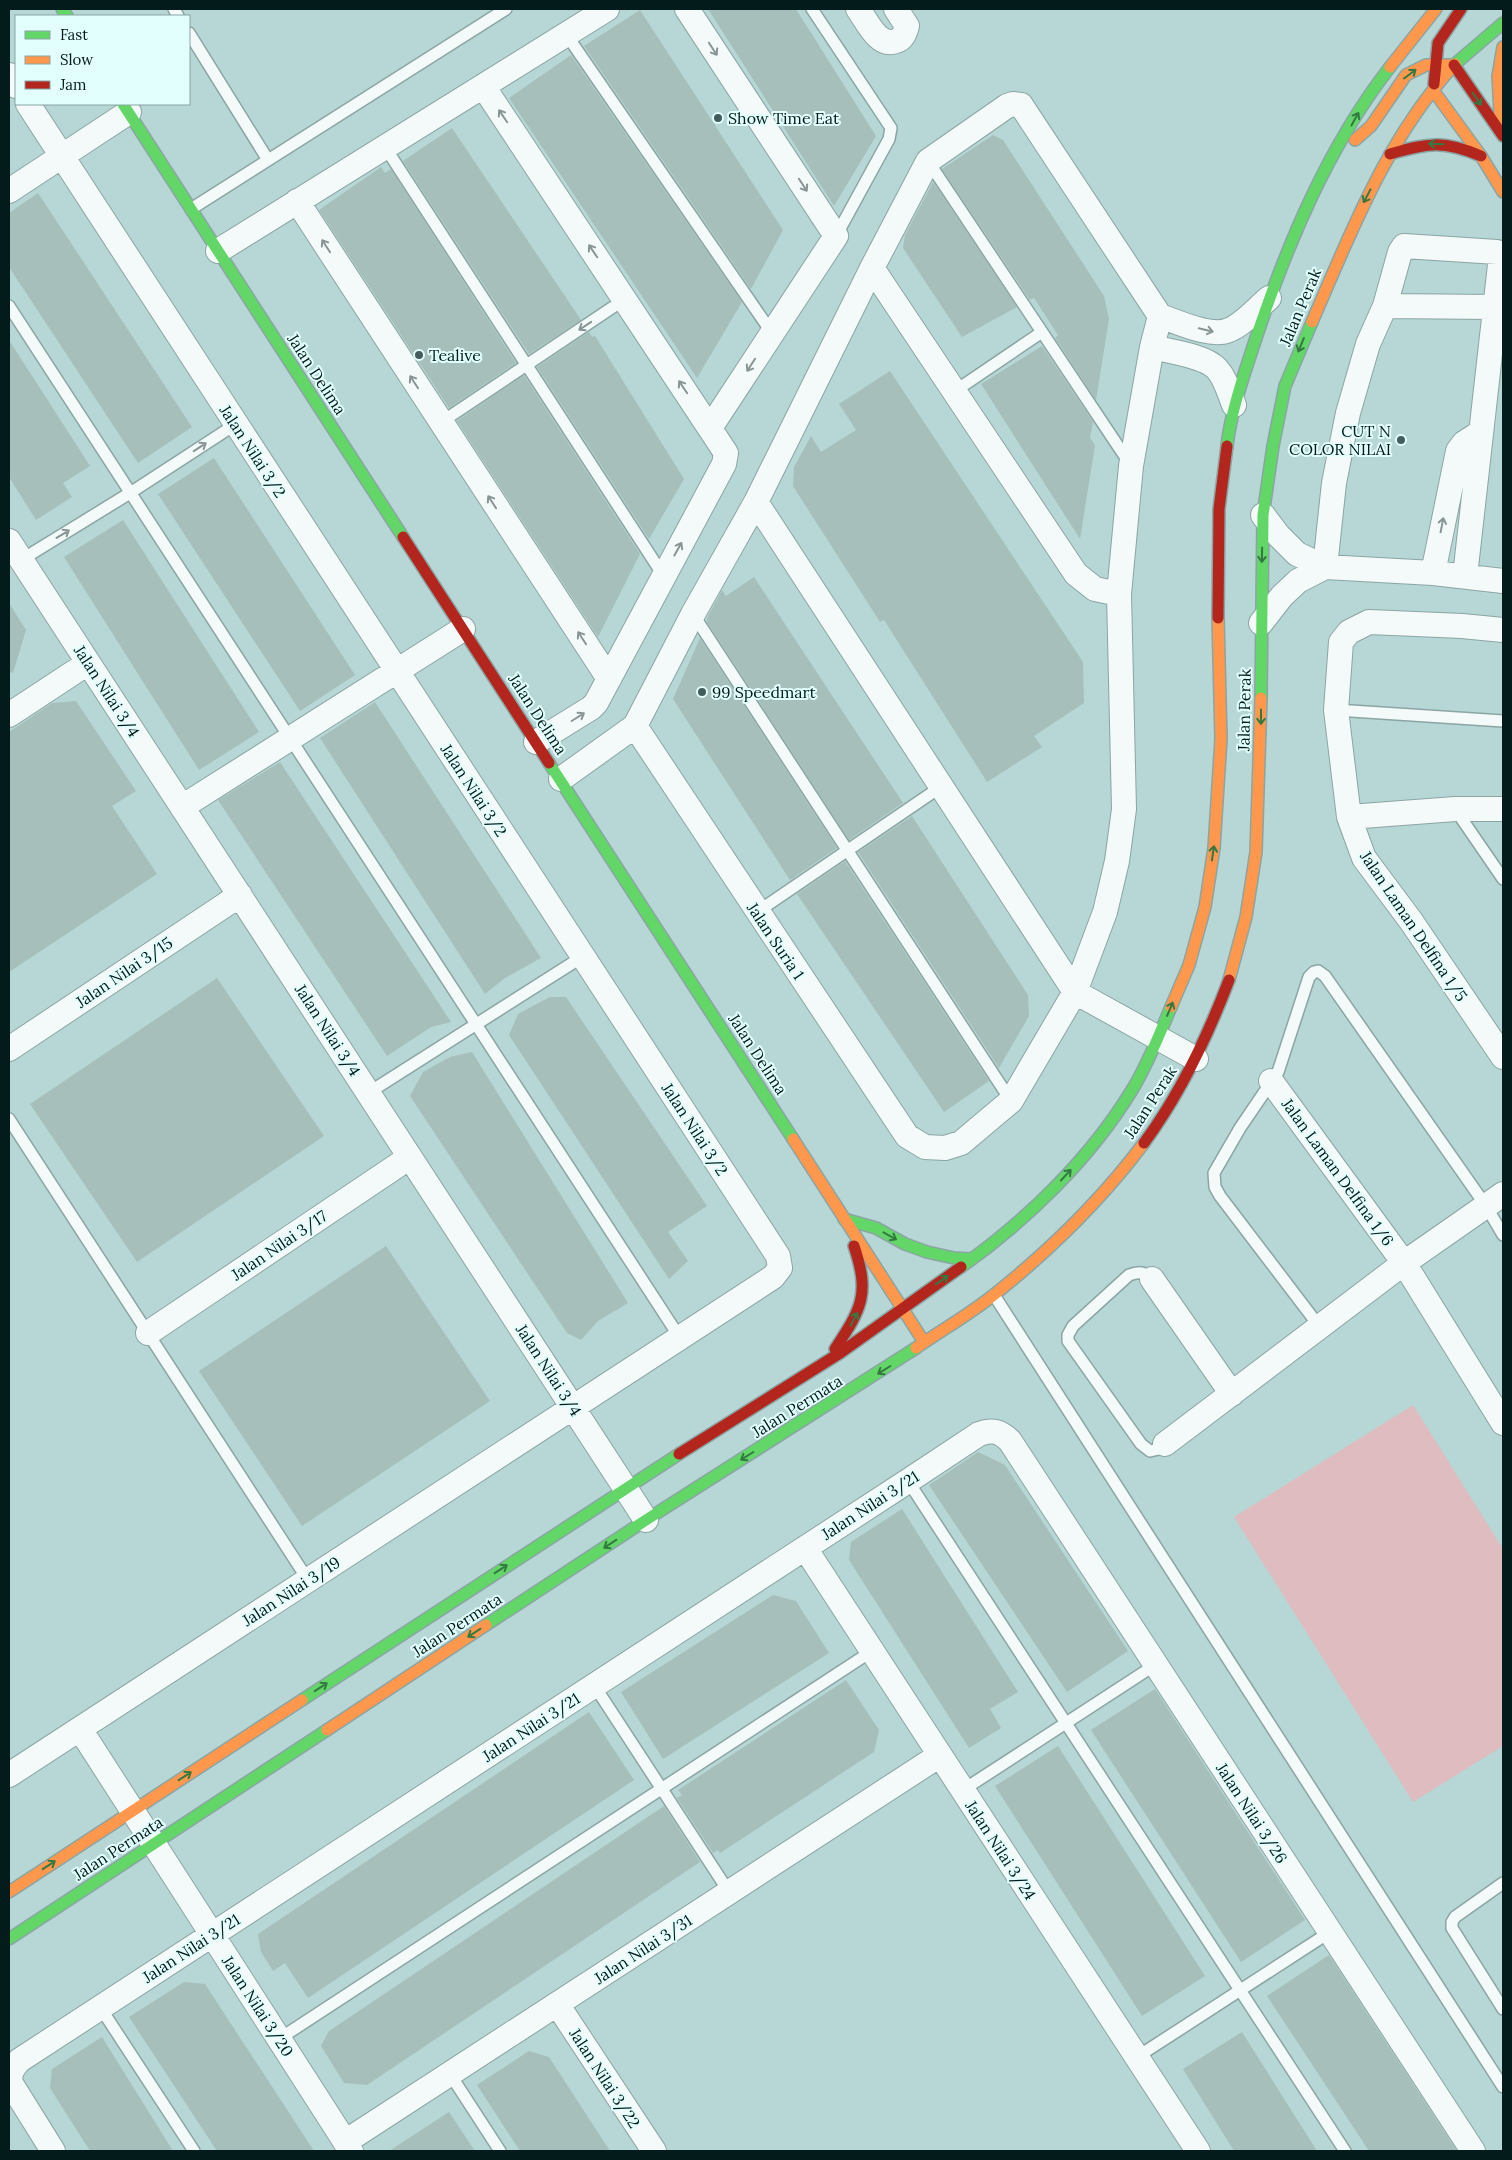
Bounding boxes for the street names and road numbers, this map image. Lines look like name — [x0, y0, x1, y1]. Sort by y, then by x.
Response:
street label: Jalan Perak — [1274, 265, 1325, 350]
street label: Jalan Delima — [283, 329, 351, 418]
street label: Jalan Nilai 3/2 — [214, 400, 290, 502]
street label: Jalan Nilai 3/4 — [68, 640, 144, 742]
street label: Jalan Perak — [1233, 668, 1255, 752]
street label: Jalan Delima — [504, 669, 572, 758]
street label: Jalan Nilai 3/2 — [435, 739, 511, 841]
street label: Jalan Laman Delfina 1/5 — [1355, 846, 1472, 1006]
street label: Jalan Suria 1 — [742, 898, 809, 984]
street label: Jalan Nilai 3/15 — [71, 932, 177, 1013]
street label: Jalan Nilai 3/4 — [289, 979, 365, 1081]
street label: Jalan Delima — [724, 1009, 792, 1098]
street label: Jalan Perak — [1119, 1062, 1181, 1143]
street label: Jalan Nilai 3/2 — [656, 1078, 732, 1180]
street label: Jalan Laman Delfina 1/6 — [1276, 1094, 1398, 1250]
street label: Jalan Nilai 3/17 — [227, 1205, 332, 1286]
street label: Jalan Nilai 3/4 — [510, 1319, 586, 1421]
street label: Jalan Permata — [747, 1370, 846, 1442]
street label: Jalan Nilai 3/21 — [817, 1466, 923, 1545]
street label: Jalan Nilai 3/19 — [237, 1552, 344, 1632]
street label: Jalan Permata — [408, 1589, 505, 1662]
street label: Jalan Nilai 3/21 — [478, 1688, 584, 1767]
street label: Jalan Nilai 3/26 — [1211, 1758, 1292, 1867]
street label: Jalan Nilai 3/24 — [960, 1796, 1041, 1904]
street label: Jalan Permata — [69, 1812, 166, 1885]
street label: Jalan Nilai 3/21 — [138, 1909, 244, 1988]
street label: Jalan Nilai 3/31 — [590, 1910, 696, 1989]
street label: Jalan Nilai 3/20 — [217, 1951, 298, 2061]
street label: Jalan Nilai 3/22 — [564, 2023, 645, 2132]

